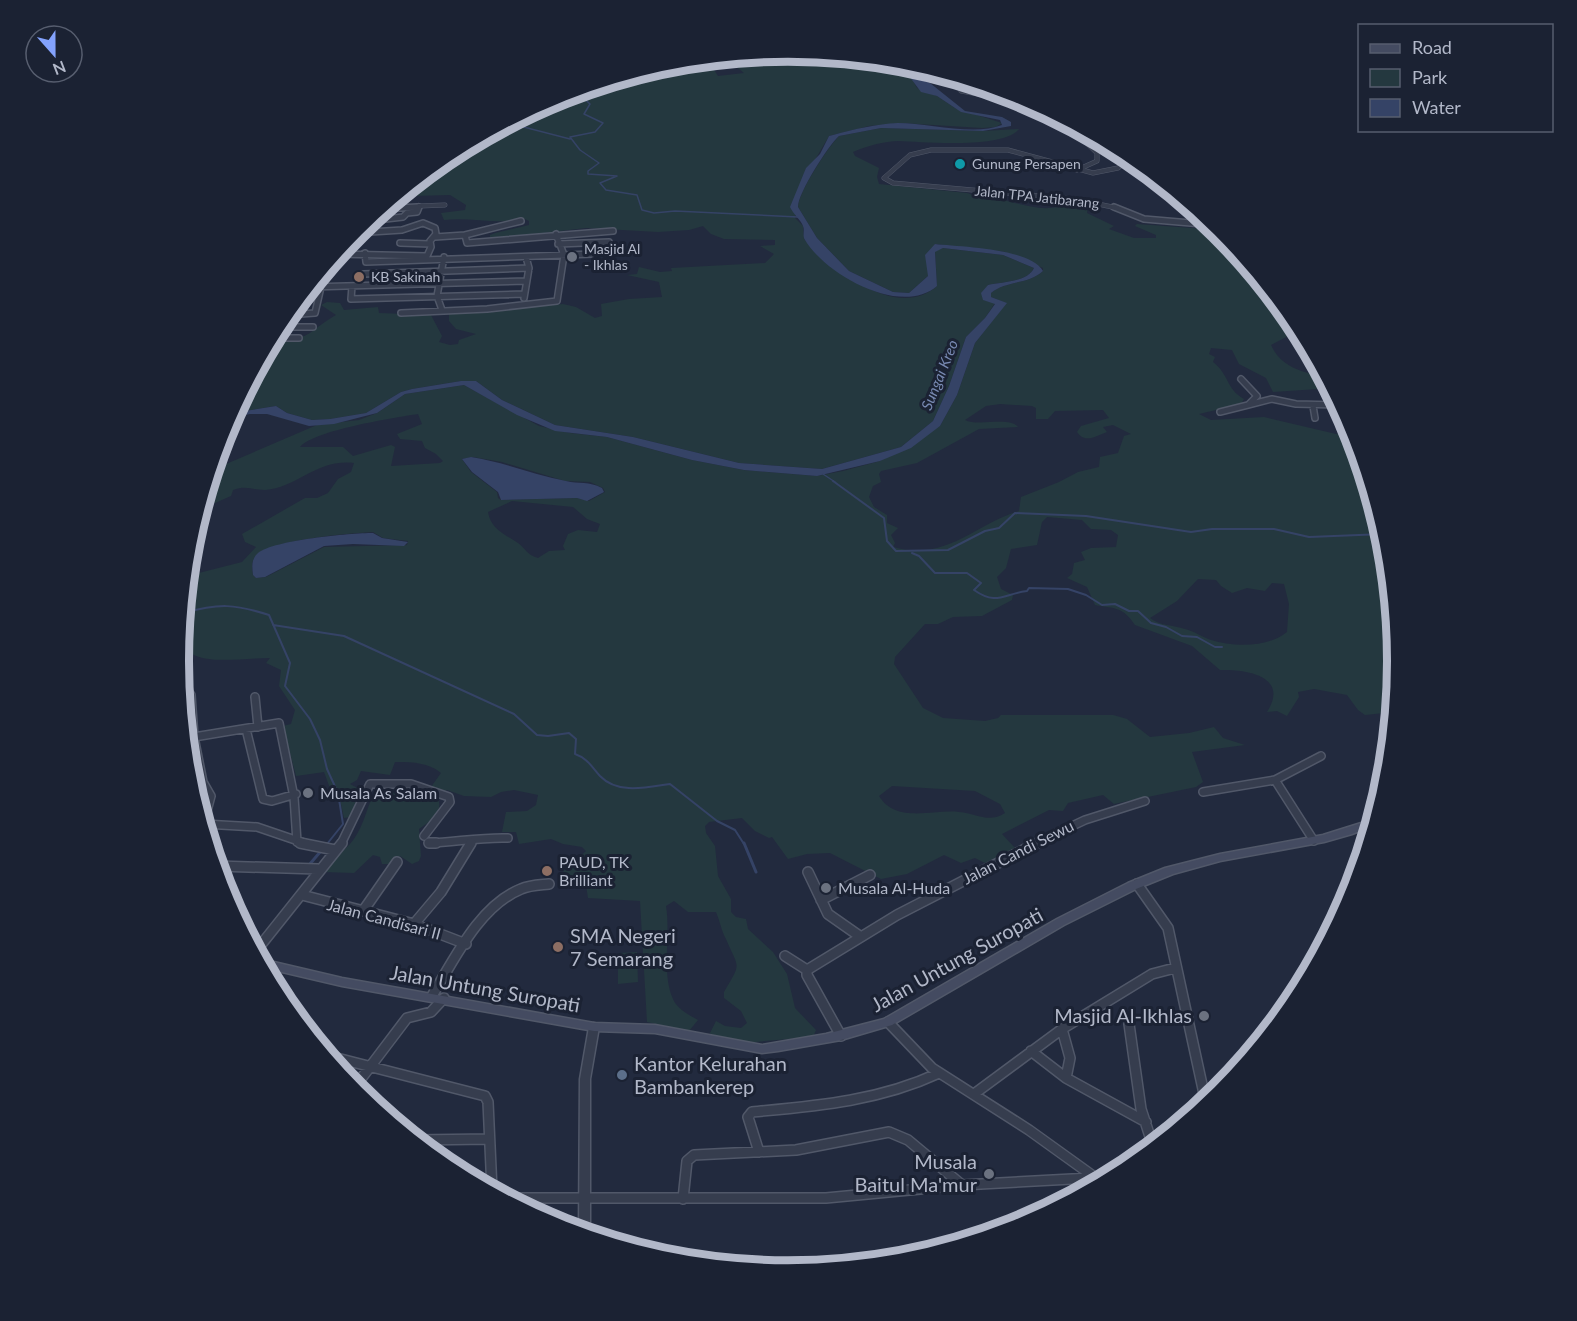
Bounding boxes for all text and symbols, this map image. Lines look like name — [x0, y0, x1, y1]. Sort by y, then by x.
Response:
north arrow — [24, 24, 84, 84]
legend — [1358, 24, 1553, 132]
text: Road — [1412, 36, 1452, 58]
text: N — [50, 57, 69, 80]
text: Park — [1412, 66, 1448, 88]
text: Water — [1412, 96, 1461, 118]
place label: Gunung Persapen — [972, 155, 1081, 172]
marker: Gunung Persapen — [953, 157, 967, 171]
street label: Jalan TPA Jatibarang — [974, 182, 1100, 211]
place label: Masjid Al - Ikhlas — [584, 240, 640, 273]
marker: Masjid Al - Ikhlas — [565, 250, 579, 264]
place label: KB Sakinah — [371, 268, 440, 285]
marker: KB Sakinah — [352, 270, 366, 284]
water label: Sungai Kreo — [917, 337, 961, 412]
place label: Musala As Salam — [320, 783, 437, 802]
marker: Musala As Salam — [301, 786, 315, 800]
street label: Jalan Candi Sewu — [959, 815, 1076, 888]
place label: PAUD, TK Brilliant — [559, 852, 630, 889]
marker: PAUD, TK Brilliant — [540, 864, 554, 878]
place label: Musala Al-Huda — [838, 878, 950, 897]
marker: Musala Al-Huda — [819, 881, 833, 895]
street label: Jalan Candisari II — [325, 894, 443, 943]
street label: Jalan Untung Suropati — [866, 902, 1047, 1016]
place label: SMA Negeri 7 Semarang — [570, 923, 676, 970]
marker: SMA Negeri 7 Semarang — [551, 940, 565, 954]
street label: Jalan Untung Suropati — [388, 959, 582, 1017]
place label: Masjid Al-Ikhlas — [1054, 1003, 1192, 1027]
marker: Masjid Al-Ikhlas — [1197, 1009, 1211, 1023]
place label: Kantor Kelurahan Bambankerep — [634, 1051, 787, 1098]
marker: Kantor Kelurahan Bambankerep — [615, 1068, 629, 1082]
place label: Musala Baitul Ma'mur — [854, 1149, 978, 1196]
marker: Musala Baitul Ma'mur — [982, 1167, 996, 1181]

